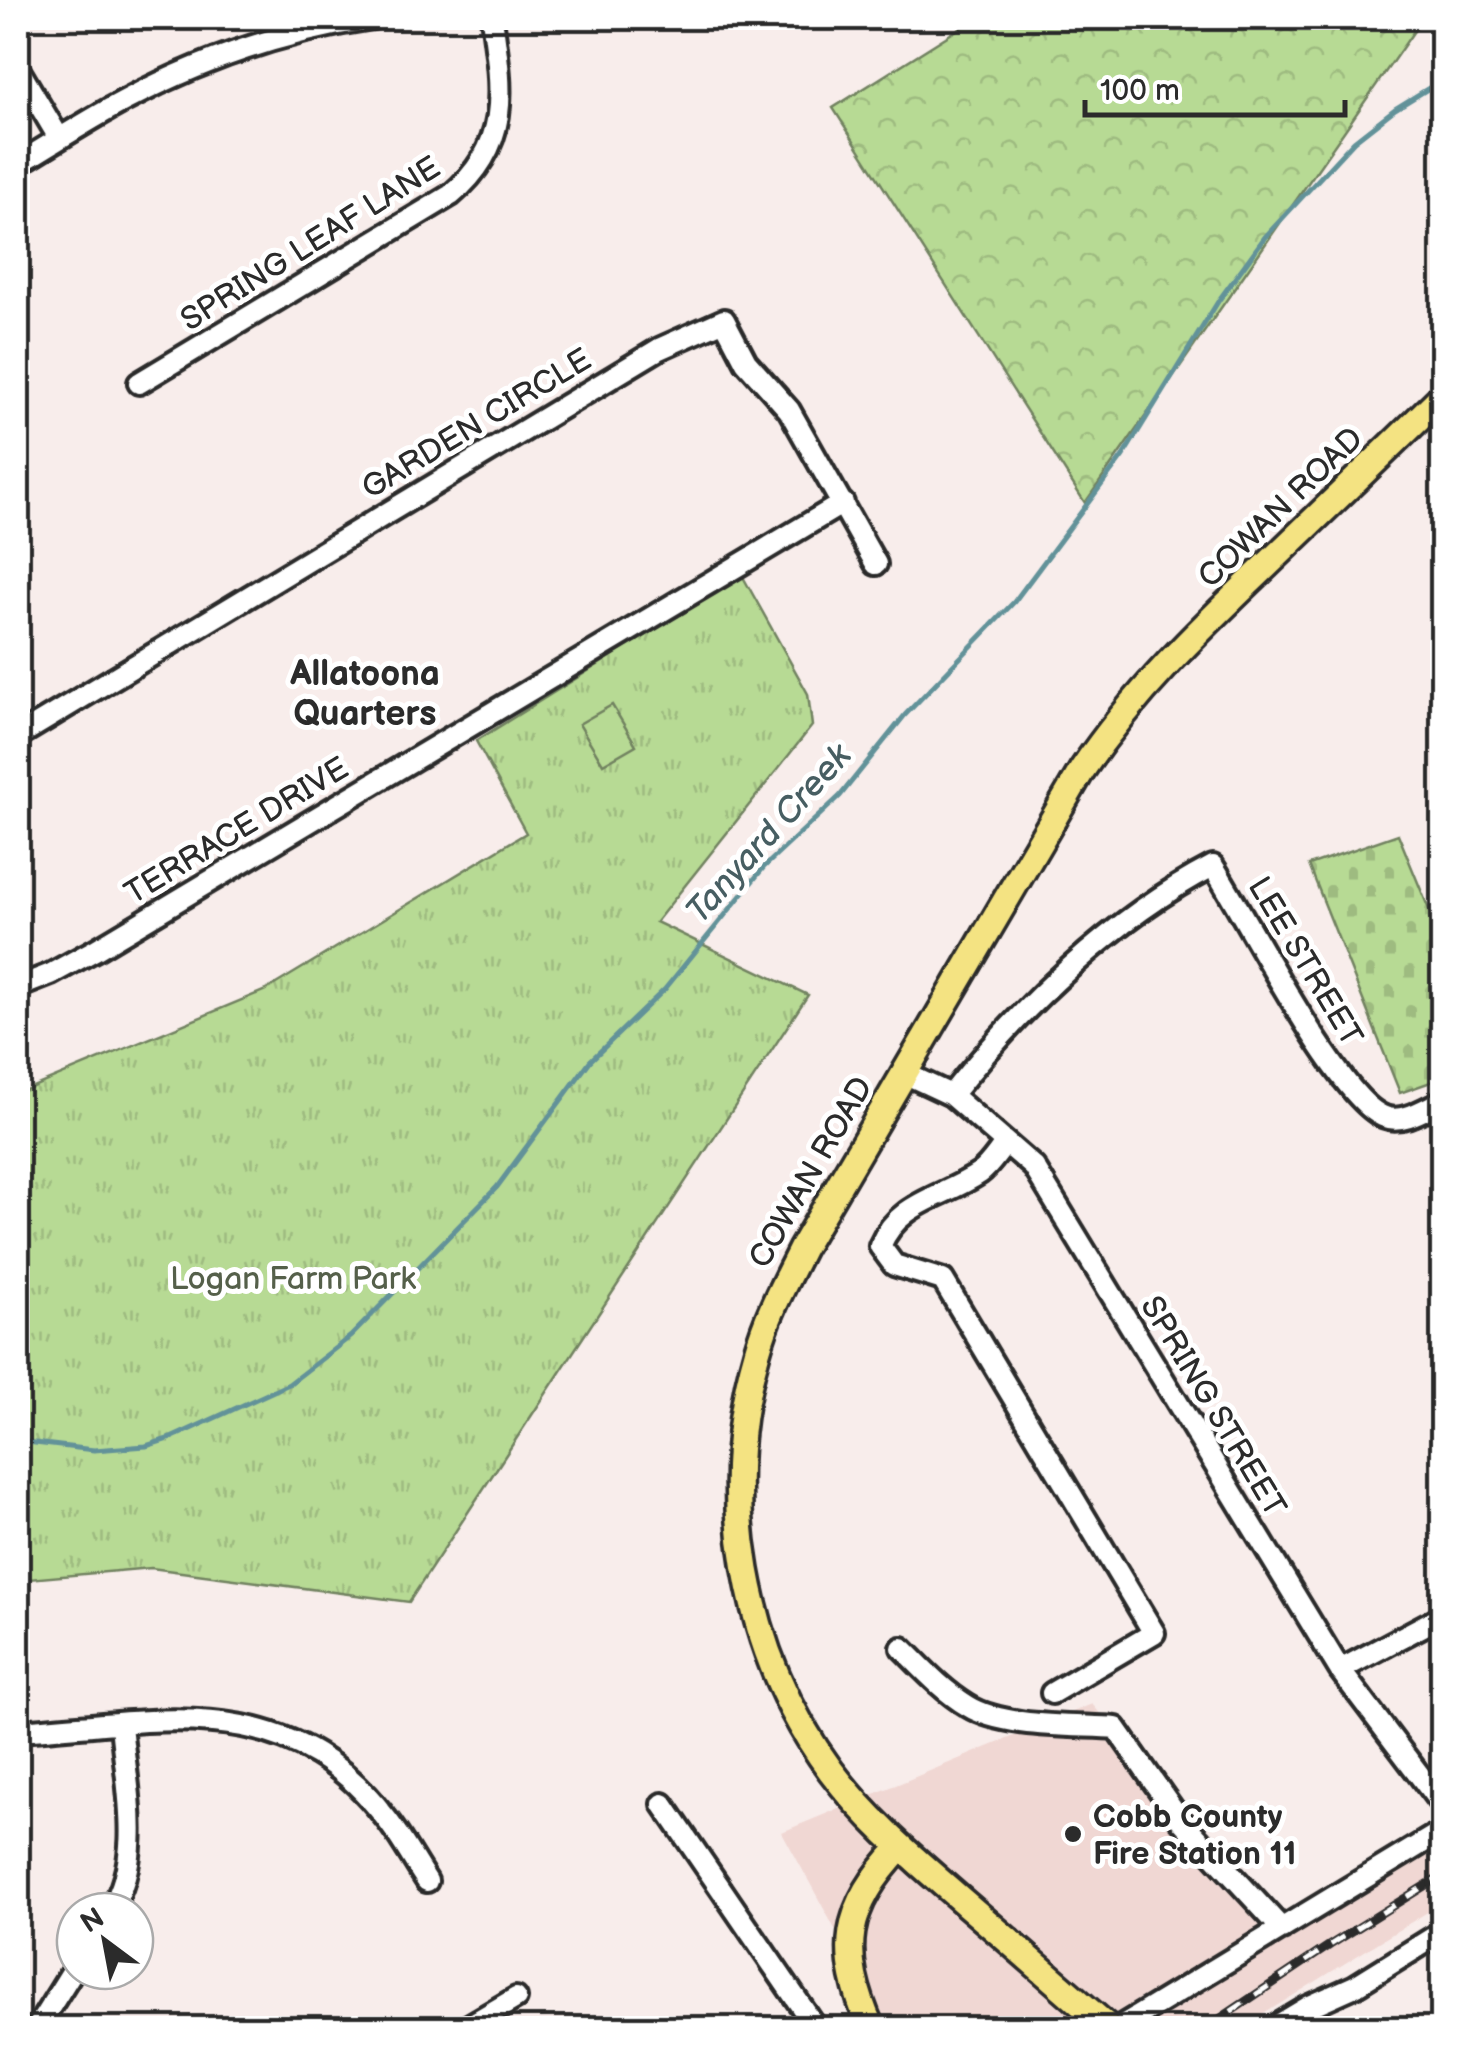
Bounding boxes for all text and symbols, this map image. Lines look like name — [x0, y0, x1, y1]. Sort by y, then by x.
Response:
scale bar — [1085, 55, 1345, 117]
text: 100 m — [1100, 73, 1180, 109]
street label: SPRING LEAF LANE — [174, 149, 448, 340]
street label: GARDEN CIRCLE — [355, 340, 598, 508]
street label: COWAN ROAD — [1190, 420, 1372, 597]
district label: Allatoona Quarters — [289, 653, 440, 736]
water label: Tanyard Creek — [677, 735, 862, 933]
street label: TERRACE DRIVE — [118, 749, 356, 913]
street label: LEE STREET — [1239, 870, 1371, 1054]
street label: COWAN ROAD — [741, 1070, 882, 1275]
park label: Logan Farm Park — [170, 1260, 416, 1299]
street label: SPRING STREET — [1132, 1289, 1294, 1524]
place label: Cobb County Fire Station 11 — [1093, 1798, 1296, 1874]
marker: Cobb County Fire Station 11 — [1062, 1823, 1084, 1845]
north arrow — [55, 1891, 155, 1991]
text: N — [75, 1902, 110, 1941]

